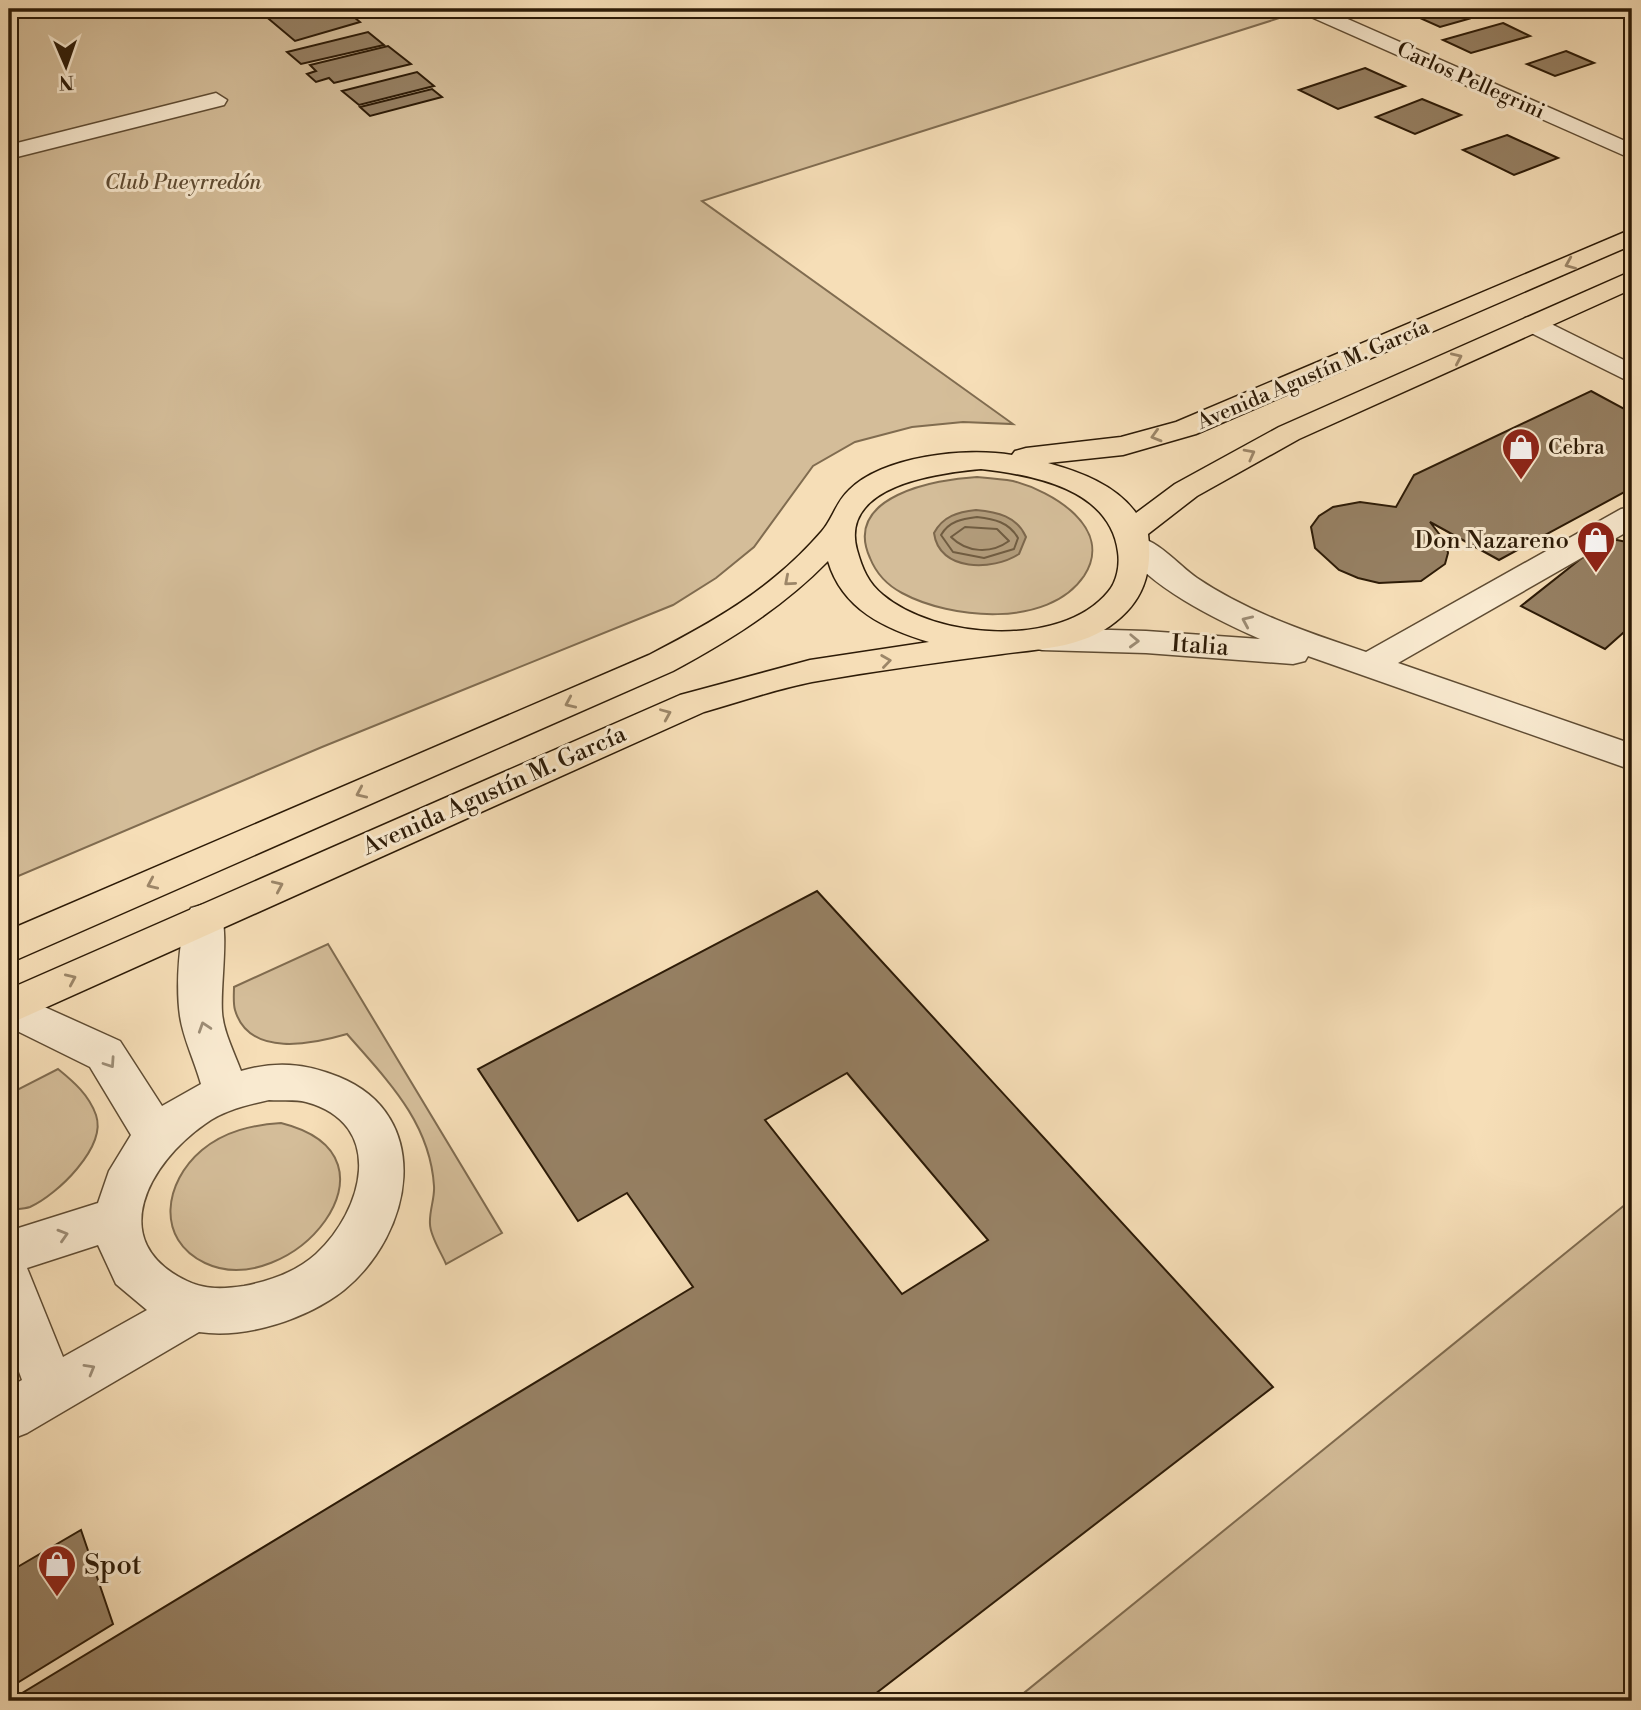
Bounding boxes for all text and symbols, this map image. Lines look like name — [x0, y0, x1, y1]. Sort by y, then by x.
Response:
north arrow — [32, 32, 102, 102]
street label: Carlos Pellegrini — [1393, 37, 1549, 125]
text: N — [59, 70, 74, 94]
park label: Club Pueyrredón — [105, 170, 261, 196]
one-way arrow — [1564, 255, 1576, 269]
street label: Avenida Agustín M. García — [1193, 314, 1434, 436]
one-way arrow — [1450, 353, 1462, 367]
shop icon: Cebra — [1500, 426, 1542, 481]
one-way arrow — [1151, 428, 1163, 442]
place label: Cebra — [1548, 435, 1605, 461]
one-way arrow — [1243, 448, 1256, 462]
shop icon: Don Nazareno — [1575, 519, 1617, 574]
place label: Don Nazareno — [1414, 526, 1569, 556]
one-way arrow — [784, 573, 797, 585]
one-way arrow — [1242, 615, 1254, 629]
street label: Italia — [1170, 629, 1230, 663]
one-way arrow — [1129, 634, 1140, 649]
one-way arrow — [880, 653, 892, 668]
one-way arrow — [564, 695, 577, 709]
one-way arrow — [659, 709, 671, 723]
street label: Avenida Agustín M. García — [357, 719, 632, 863]
one-way arrow — [356, 785, 368, 799]
one-way arrow — [147, 876, 160, 890]
one-way arrow — [271, 880, 284, 894]
one-way arrow — [64, 973, 76, 987]
one-way arrow — [198, 1021, 213, 1033]
one-way arrow — [102, 1055, 115, 1068]
one-way arrow — [57, 1229, 69, 1244]
one-way arrow — [82, 1364, 95, 1377]
shop icon: Spot — [36, 1543, 78, 1598]
place label: Spot — [84, 1548, 142, 1583]

